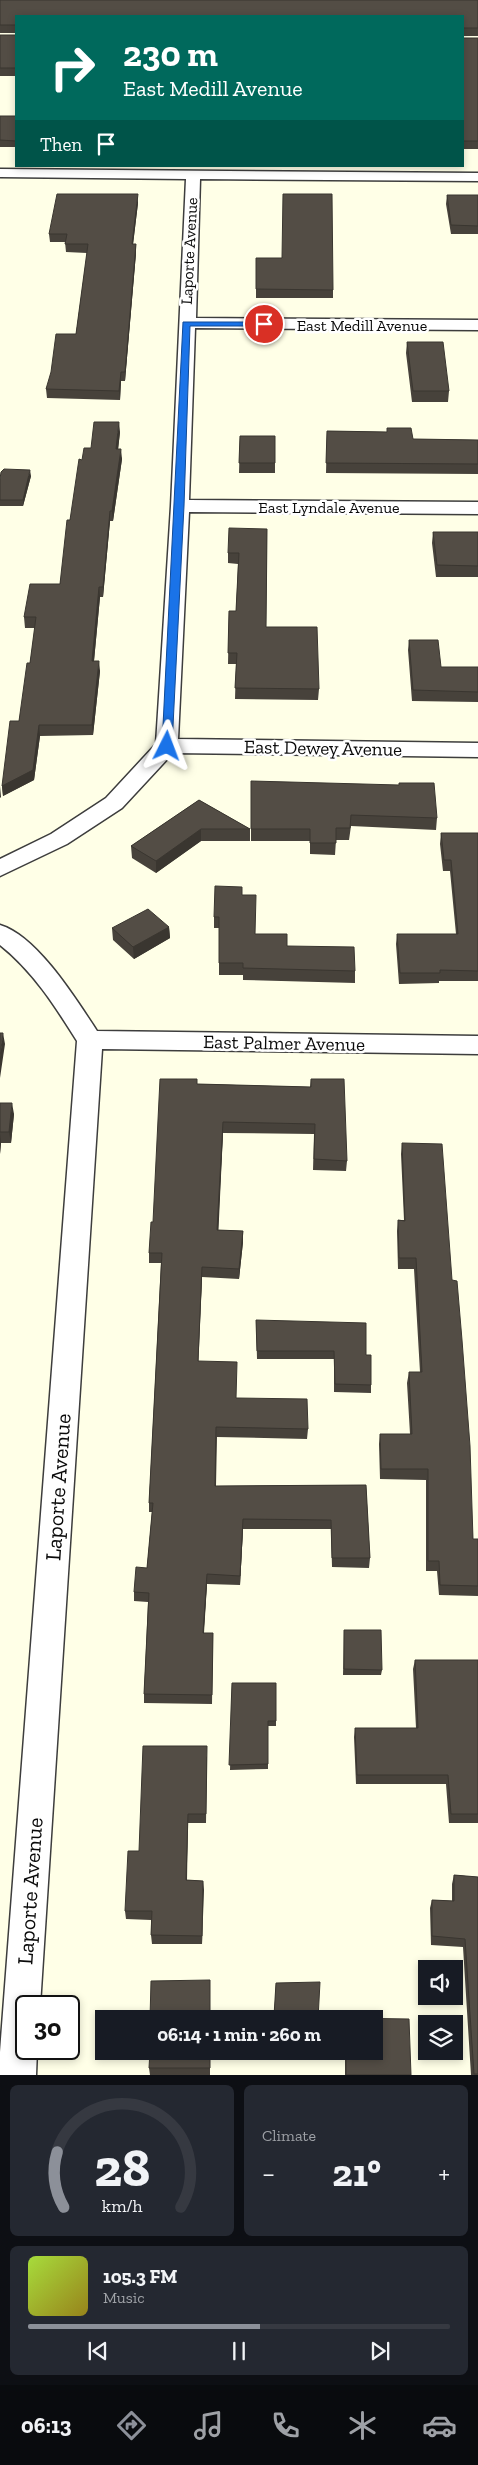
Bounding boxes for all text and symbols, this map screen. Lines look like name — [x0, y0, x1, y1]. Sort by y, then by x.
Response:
text: 230 m — [123, 33, 218, 75]
icon: right — [40, 35, 105, 100]
text: East Medill Avenue — [123, 75, 303, 102]
icon: arrive — [92, 130, 120, 158]
text: Then — [40, 133, 82, 156]
street label: Laporte Avenue — [177, 197, 201, 305]
pin — [243, 303, 285, 345]
icon: arrive — [250, 310, 278, 338]
street label: East Medill Avenue — [297, 316, 427, 335]
street label: East Lyndale Avenue — [258, 498, 400, 517]
position arrow — [140, 719, 192, 771]
street label: East Dewey Avenue — [244, 735, 402, 761]
street label: East Palmer Avenue — [203, 1030, 365, 1056]
street label: Laporte Avenue — [39, 1412, 77, 1562]
street label: Laporte Avenue — [11, 1816, 49, 1966]
map controls — [418, 1960, 463, 2060]
button: sound — [418, 1960, 463, 2005]
speed limit sign: 30 — [15, 1995, 80, 2060]
button: layers — [418, 2015, 463, 2060]
text: 06:14 · 1 min · 260 m — [157, 2023, 321, 2046]
text: Climate — [262, 2126, 316, 2145]
text: 28 — [94, 2137, 150, 2199]
text: 21° — [332, 2150, 381, 2196]
text: − — [262, 2157, 275, 2190]
text: + — [438, 2157, 450, 2190]
text: km/h — [102, 2195, 142, 2217]
text: 105.3 FM — [103, 2265, 177, 2288]
text: Music — [103, 2288, 145, 2307]
icon: previous — [84, 2337, 112, 2365]
icon: pause — [225, 2337, 253, 2365]
icon: next — [366, 2337, 394, 2365]
icon: directions — [114, 2408, 149, 2443]
icon: music — [191, 2408, 226, 2443]
icon: phone — [268, 2408, 303, 2443]
icon: climate — [345, 2408, 380, 2443]
icon: car — [422, 2408, 457, 2443]
text: 06:13 — [21, 2412, 72, 2439]

